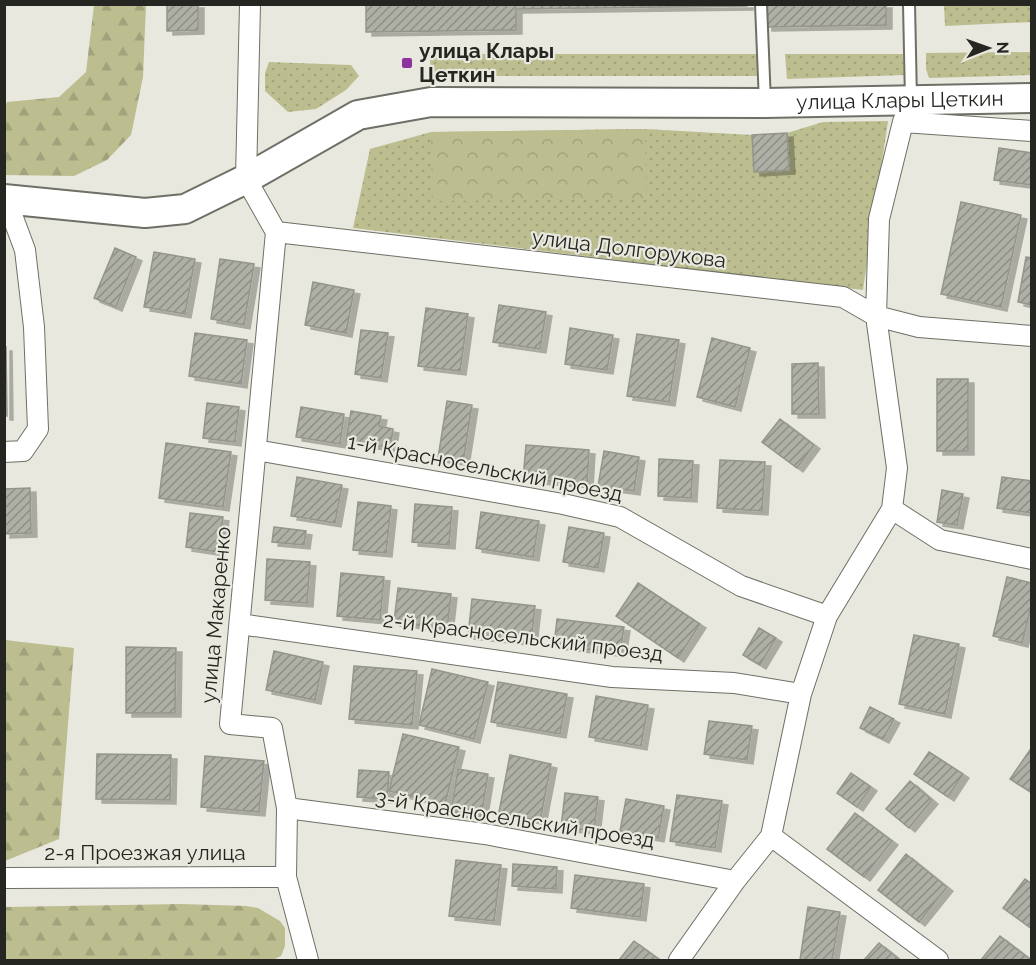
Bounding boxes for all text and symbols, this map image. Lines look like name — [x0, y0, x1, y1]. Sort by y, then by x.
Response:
north arrow — [958, 18, 1018, 78]
place label: улица Клары Цеткин — [419, 38, 554, 87]
text: N — [993, 41, 1012, 54]
marker: улица Клары Цеткин — [400, 56, 414, 70]
street label: улица Клары Цеткин — [796, 86, 1004, 114]
street label: улица Долгорукова — [531, 224, 728, 273]
street label: 1-й Красносельский проезд — [345, 429, 625, 506]
street label: улица Макаренко — [195, 526, 236, 704]
street label: 2-й Красносельский проезд — [382, 607, 664, 666]
street label: 3-й Красносельский проезд — [374, 784, 656, 853]
street label: 2-я Проезжая улица — [44, 840, 246, 865]

